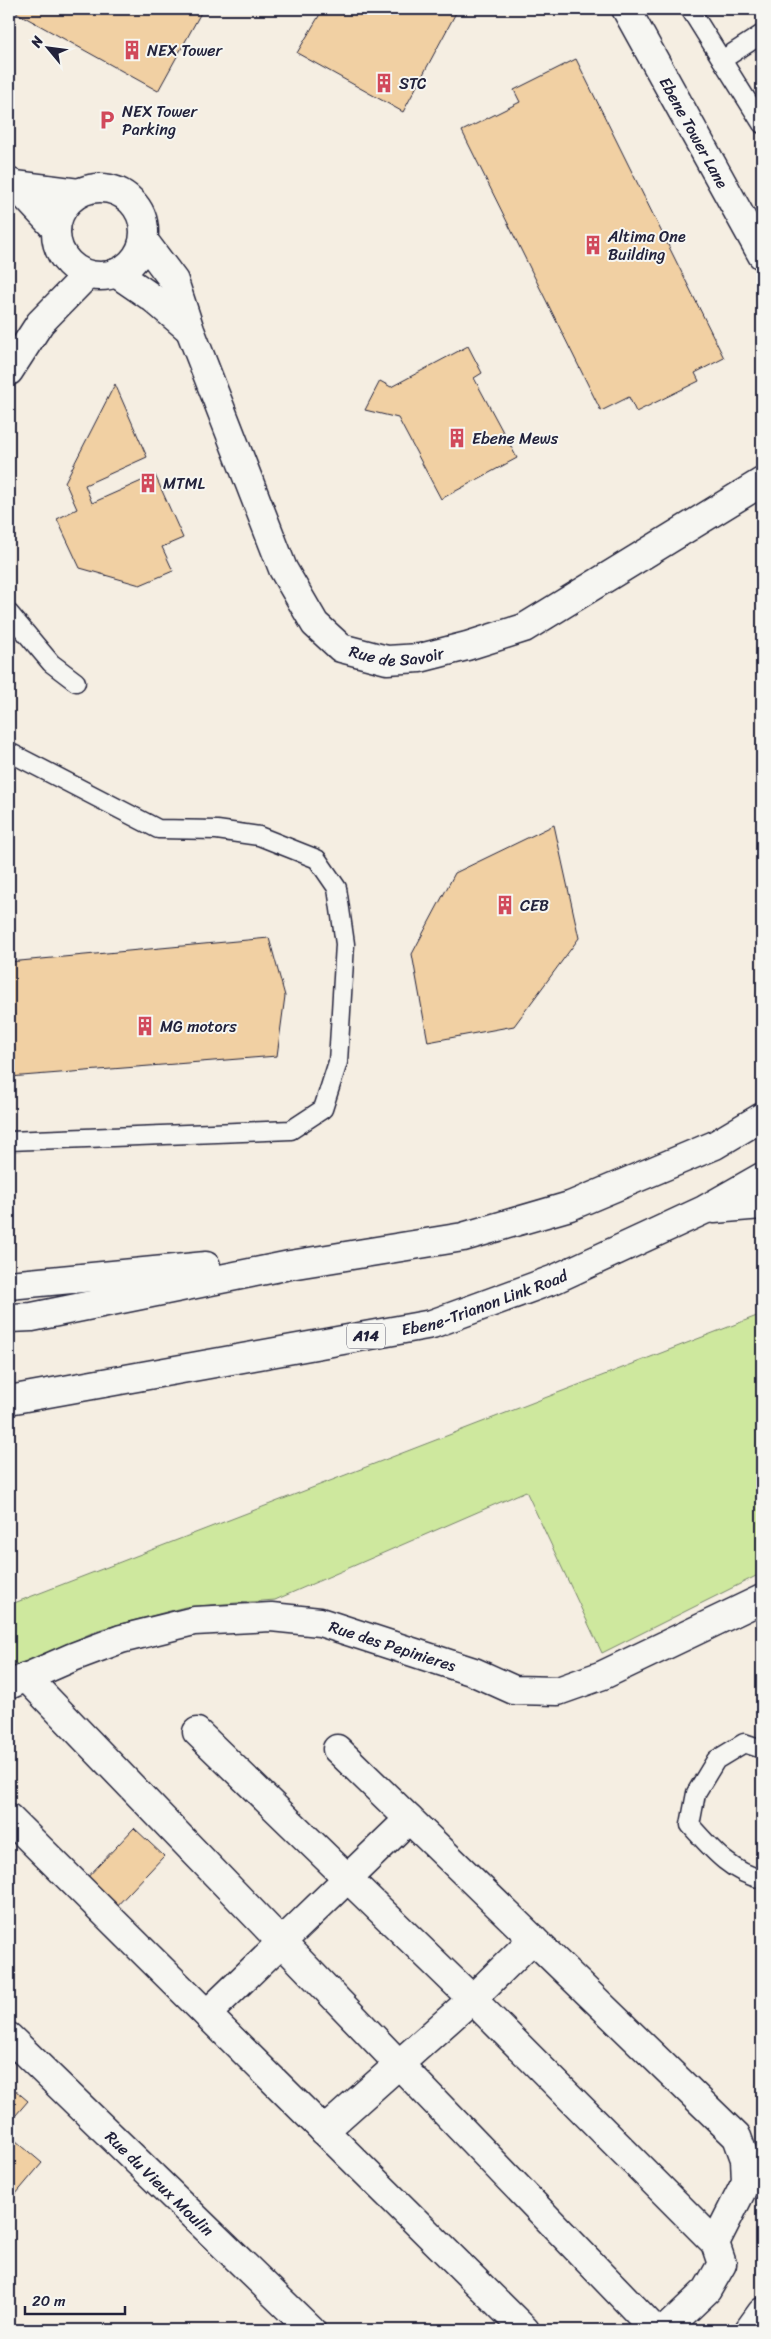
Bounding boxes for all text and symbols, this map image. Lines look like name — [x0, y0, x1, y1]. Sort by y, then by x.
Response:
north arrow — [22, 22, 72, 72]
text: N — [23, 31, 50, 53]
place label: NEX Tower — [147, 36, 224, 65]
building icon: NEX Tower — [121, 39, 143, 61]
place label: STC — [399, 69, 427, 98]
street label: Ebene Tower Lane — [651, 71, 737, 194]
building icon: STC — [373, 72, 395, 94]
place label: NEX Tower Parking — [122, 97, 199, 144]
parking icon: NEX Tower Parking — [96, 109, 118, 131]
place label: Altima One Building — [607, 222, 686, 269]
building icon: Altima One Building — [582, 234, 604, 256]
place label: Ebene Mews — [472, 424, 559, 453]
building icon: Ebene Mews — [446, 427, 468, 449]
place label: MTML — [163, 469, 205, 498]
building icon: MTML — [137, 472, 159, 494]
street label: Rue de Savoir — [346, 637, 449, 675]
place label: CEB — [520, 891, 549, 920]
building icon: CEB — [494, 894, 516, 916]
place label: MG motors — [160, 1012, 237, 1041]
building icon: MG motors — [134, 1015, 156, 1037]
street label: Ebene-Trianon Link Road — [399, 1260, 574, 1344]
road number: A14 — [347, 1324, 385, 1348]
street label: Rue des Pepinieres — [325, 1612, 460, 1680]
street label: Rue du Vieux Moulin — [98, 2123, 221, 2244]
scale bar — [25, 2284, 125, 2316]
text: 20 m — [32, 2288, 66, 2314]

